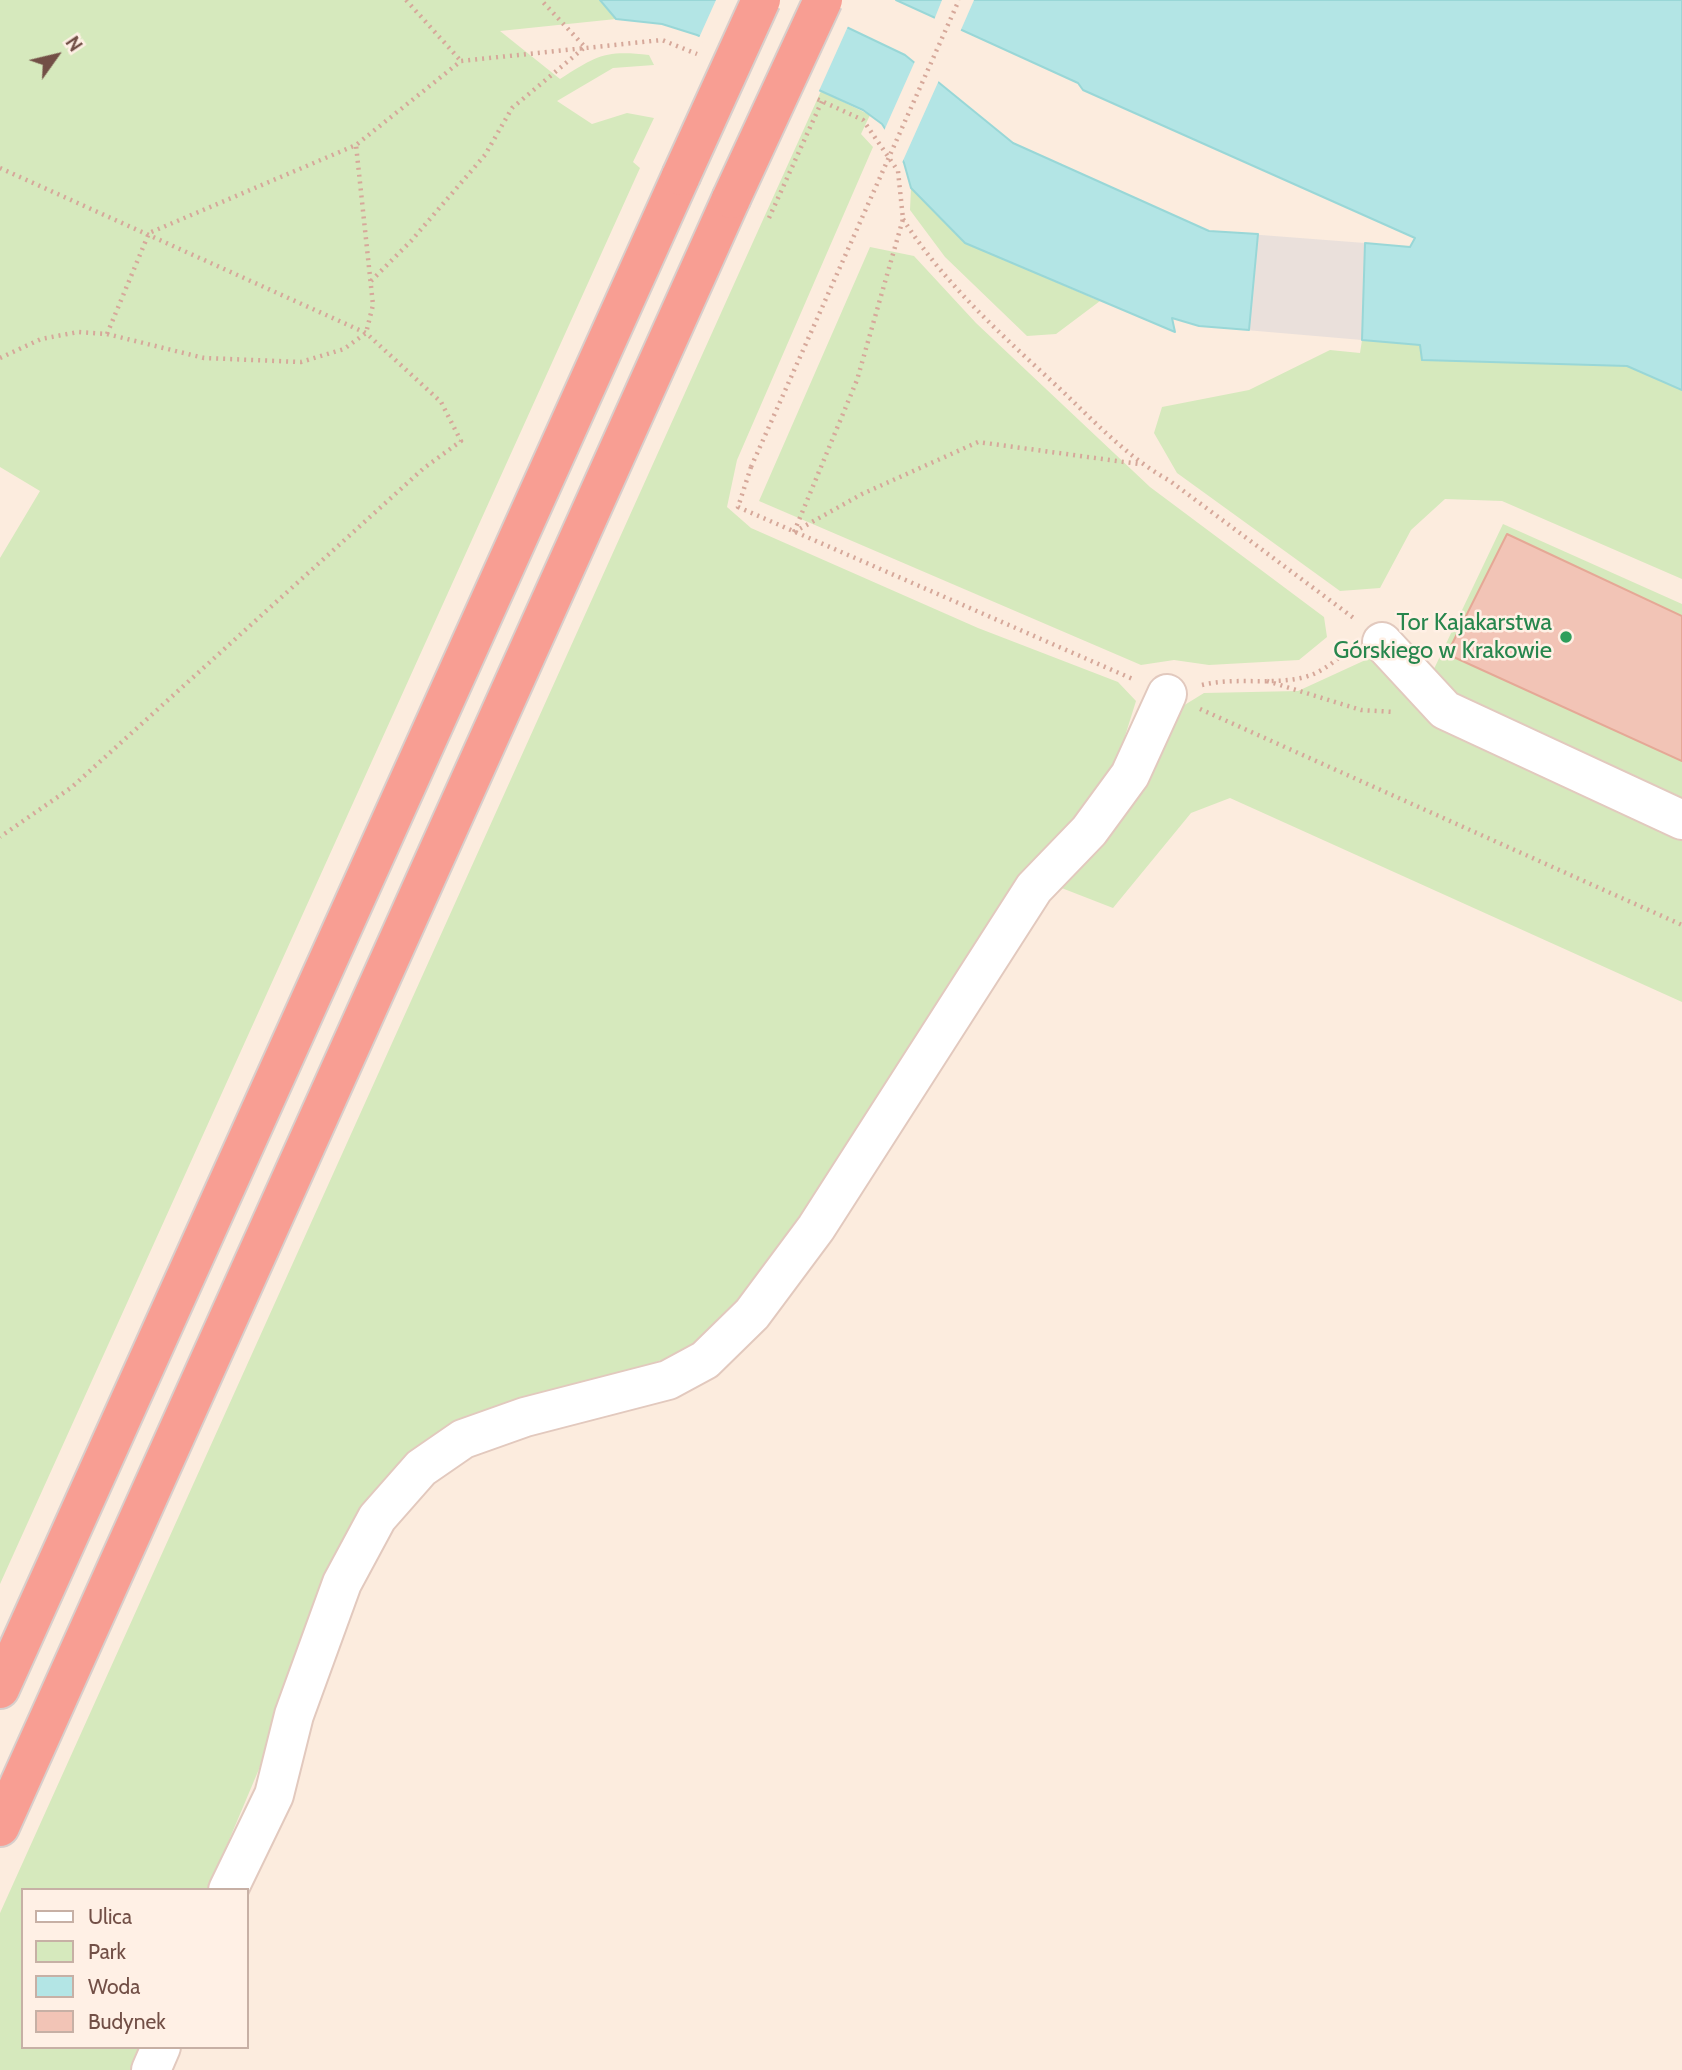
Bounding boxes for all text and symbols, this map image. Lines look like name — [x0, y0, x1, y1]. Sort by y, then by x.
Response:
north arrow — [21, 21, 91, 91]
text: N — [61, 32, 87, 56]
place label: Tor Kajakarstwa Górskiego w Krakowie — [1333, 609, 1552, 665]
marker: Tor Kajakarstwa Górskiego w Krakowie — [1558, 629, 1574, 645]
legend — [21, 1888, 248, 2049]
text: Ulica — [88, 1904, 132, 1929]
text: Park — [88, 1939, 126, 1964]
text: Woda — [88, 1974, 140, 1999]
text: Budynek — [88, 2009, 166, 2034]

